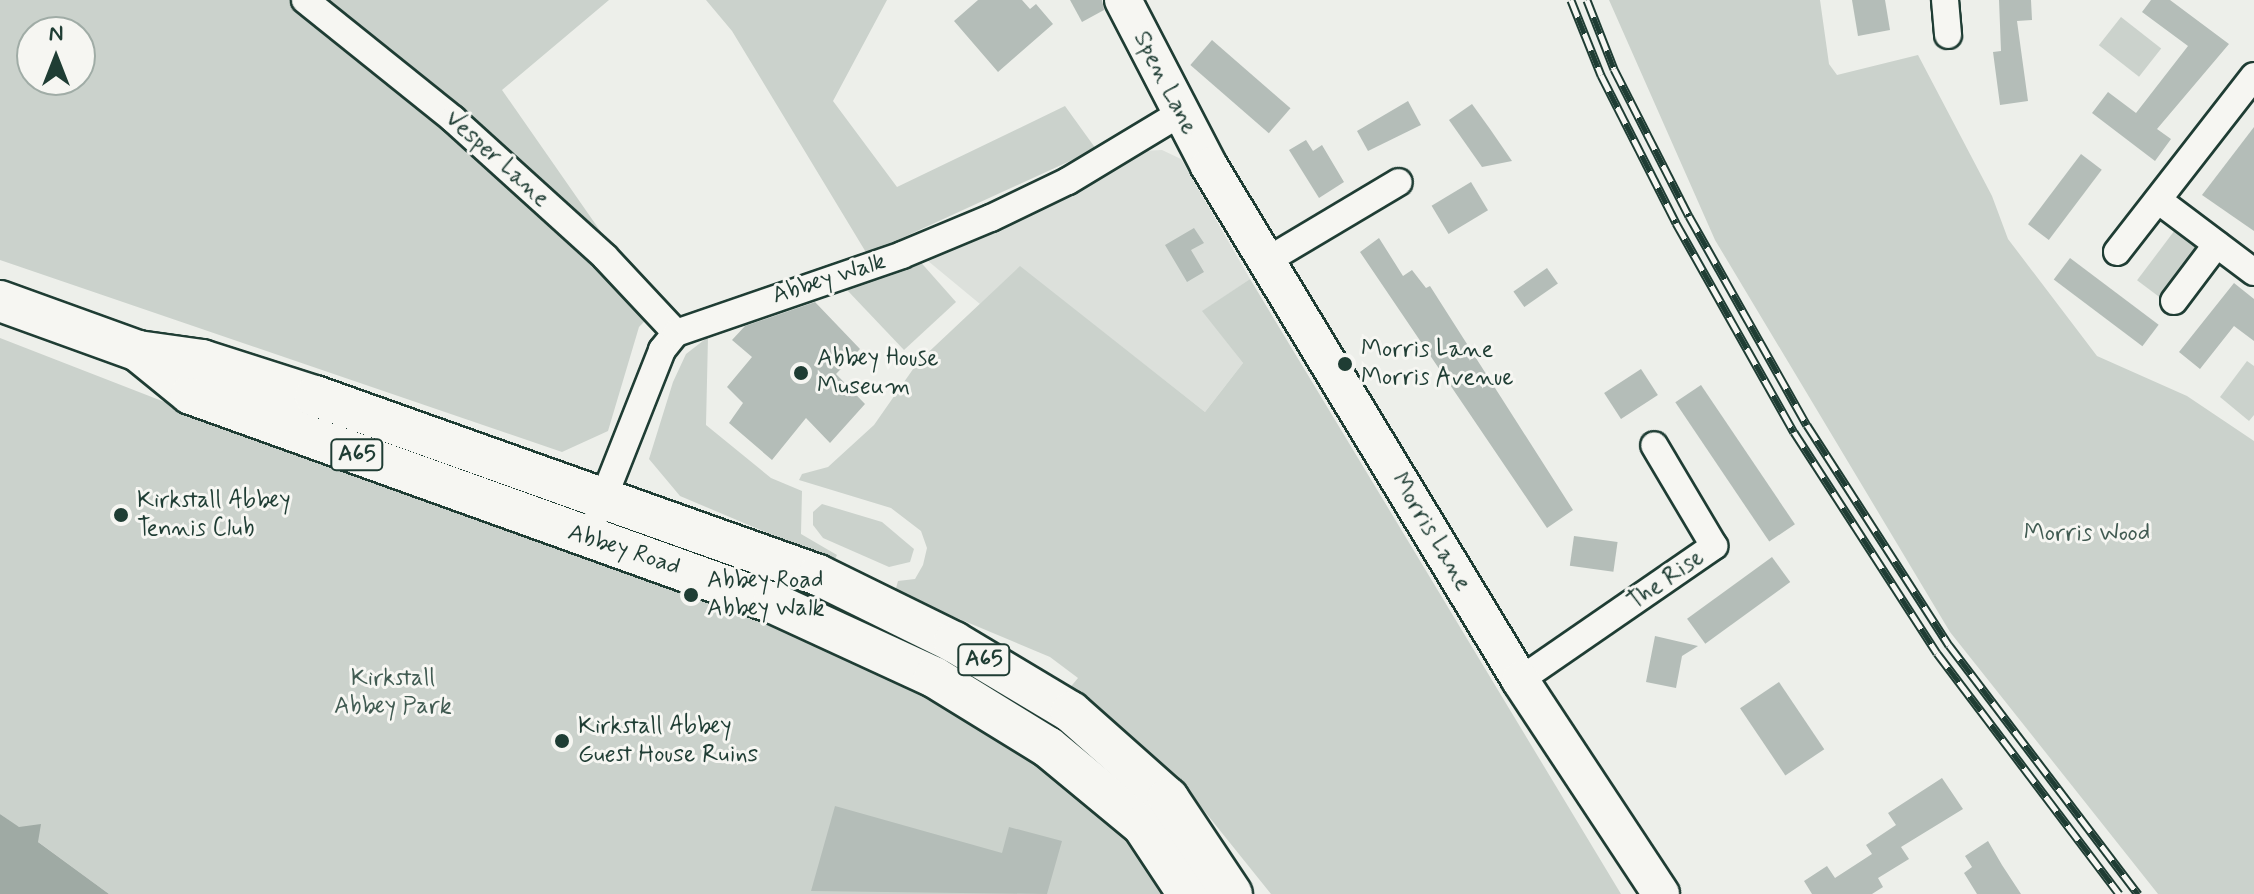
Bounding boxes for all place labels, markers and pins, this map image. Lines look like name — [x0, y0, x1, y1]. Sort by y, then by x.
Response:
place label: Morris Lane Morris Avenue — [1361, 336, 1511, 392]
place label: Abbey House Museum — [817, 345, 942, 401]
marker: Morris Lane Morris Avenue — [1336, 355, 1354, 373]
marker: Abbey House Museum — [792, 364, 810, 382]
place label: Kirkstall Abbey Tennis Club — [137, 487, 290, 543]
marker: Kirkstall Abbey Tennis Club — [112, 506, 130, 524]
place label: Abbey Road Abbey Walk — [707, 567, 827, 623]
marker: Abbey Road Abbey Walk — [682, 586, 700, 604]
place label: Kirkstall Abbey Guest House Ruins — [578, 713, 756, 769]
marker: Kirkstall Abbey Guest House Ruins — [553, 732, 571, 750]

